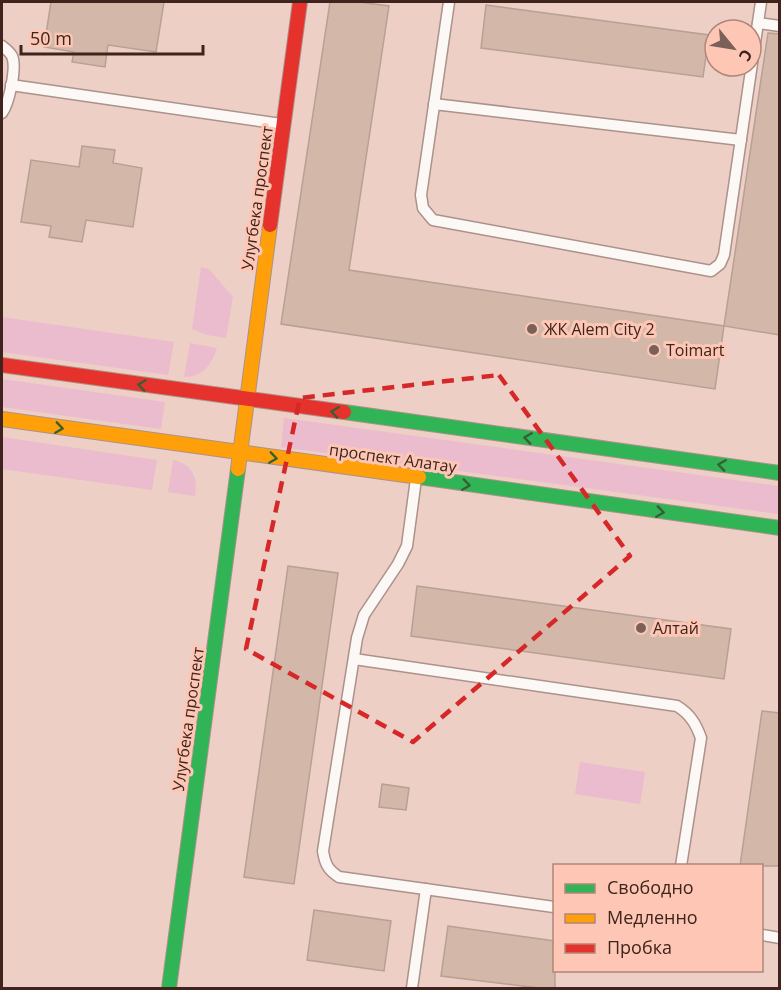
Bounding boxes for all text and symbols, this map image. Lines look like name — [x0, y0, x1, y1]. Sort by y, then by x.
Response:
scale bar — [21, 18, 202, 56]
north arrow — [703, 18, 763, 78]
text: 50 m — [30, 26, 72, 50]
text: С — [734, 46, 758, 65]
street label: Улугбека проспект — [236, 124, 278, 272]
place label: ЖК Alem City 2 — [544, 318, 655, 340]
marker: ЖК Alem City 2 — [525, 322, 539, 336]
place label: Toimart — [666, 339, 725, 361]
marker: Toimart — [647, 343, 661, 357]
one-way arrow — [137, 379, 147, 391]
one-way arrow — [331, 406, 340, 418]
one-way arrow — [55, 421, 64, 433]
one-way arrow — [524, 433, 533, 445]
street label: проспект Алатау — [328, 438, 459, 478]
one-way arrow — [269, 452, 278, 464]
one-way arrow — [717, 459, 726, 472]
one-way arrow — [462, 479, 471, 491]
one-way arrow — [655, 505, 664, 517]
place label: Алтай — [653, 617, 699, 639]
marker: Алтай — [634, 621, 648, 635]
street label: Улугбека проспект — [167, 645, 209, 793]
legend — [553, 864, 763, 972]
text: Свободно — [607, 875, 694, 899]
text: Медленно — [607, 905, 698, 929]
text: Пробка — [607, 935, 672, 959]

